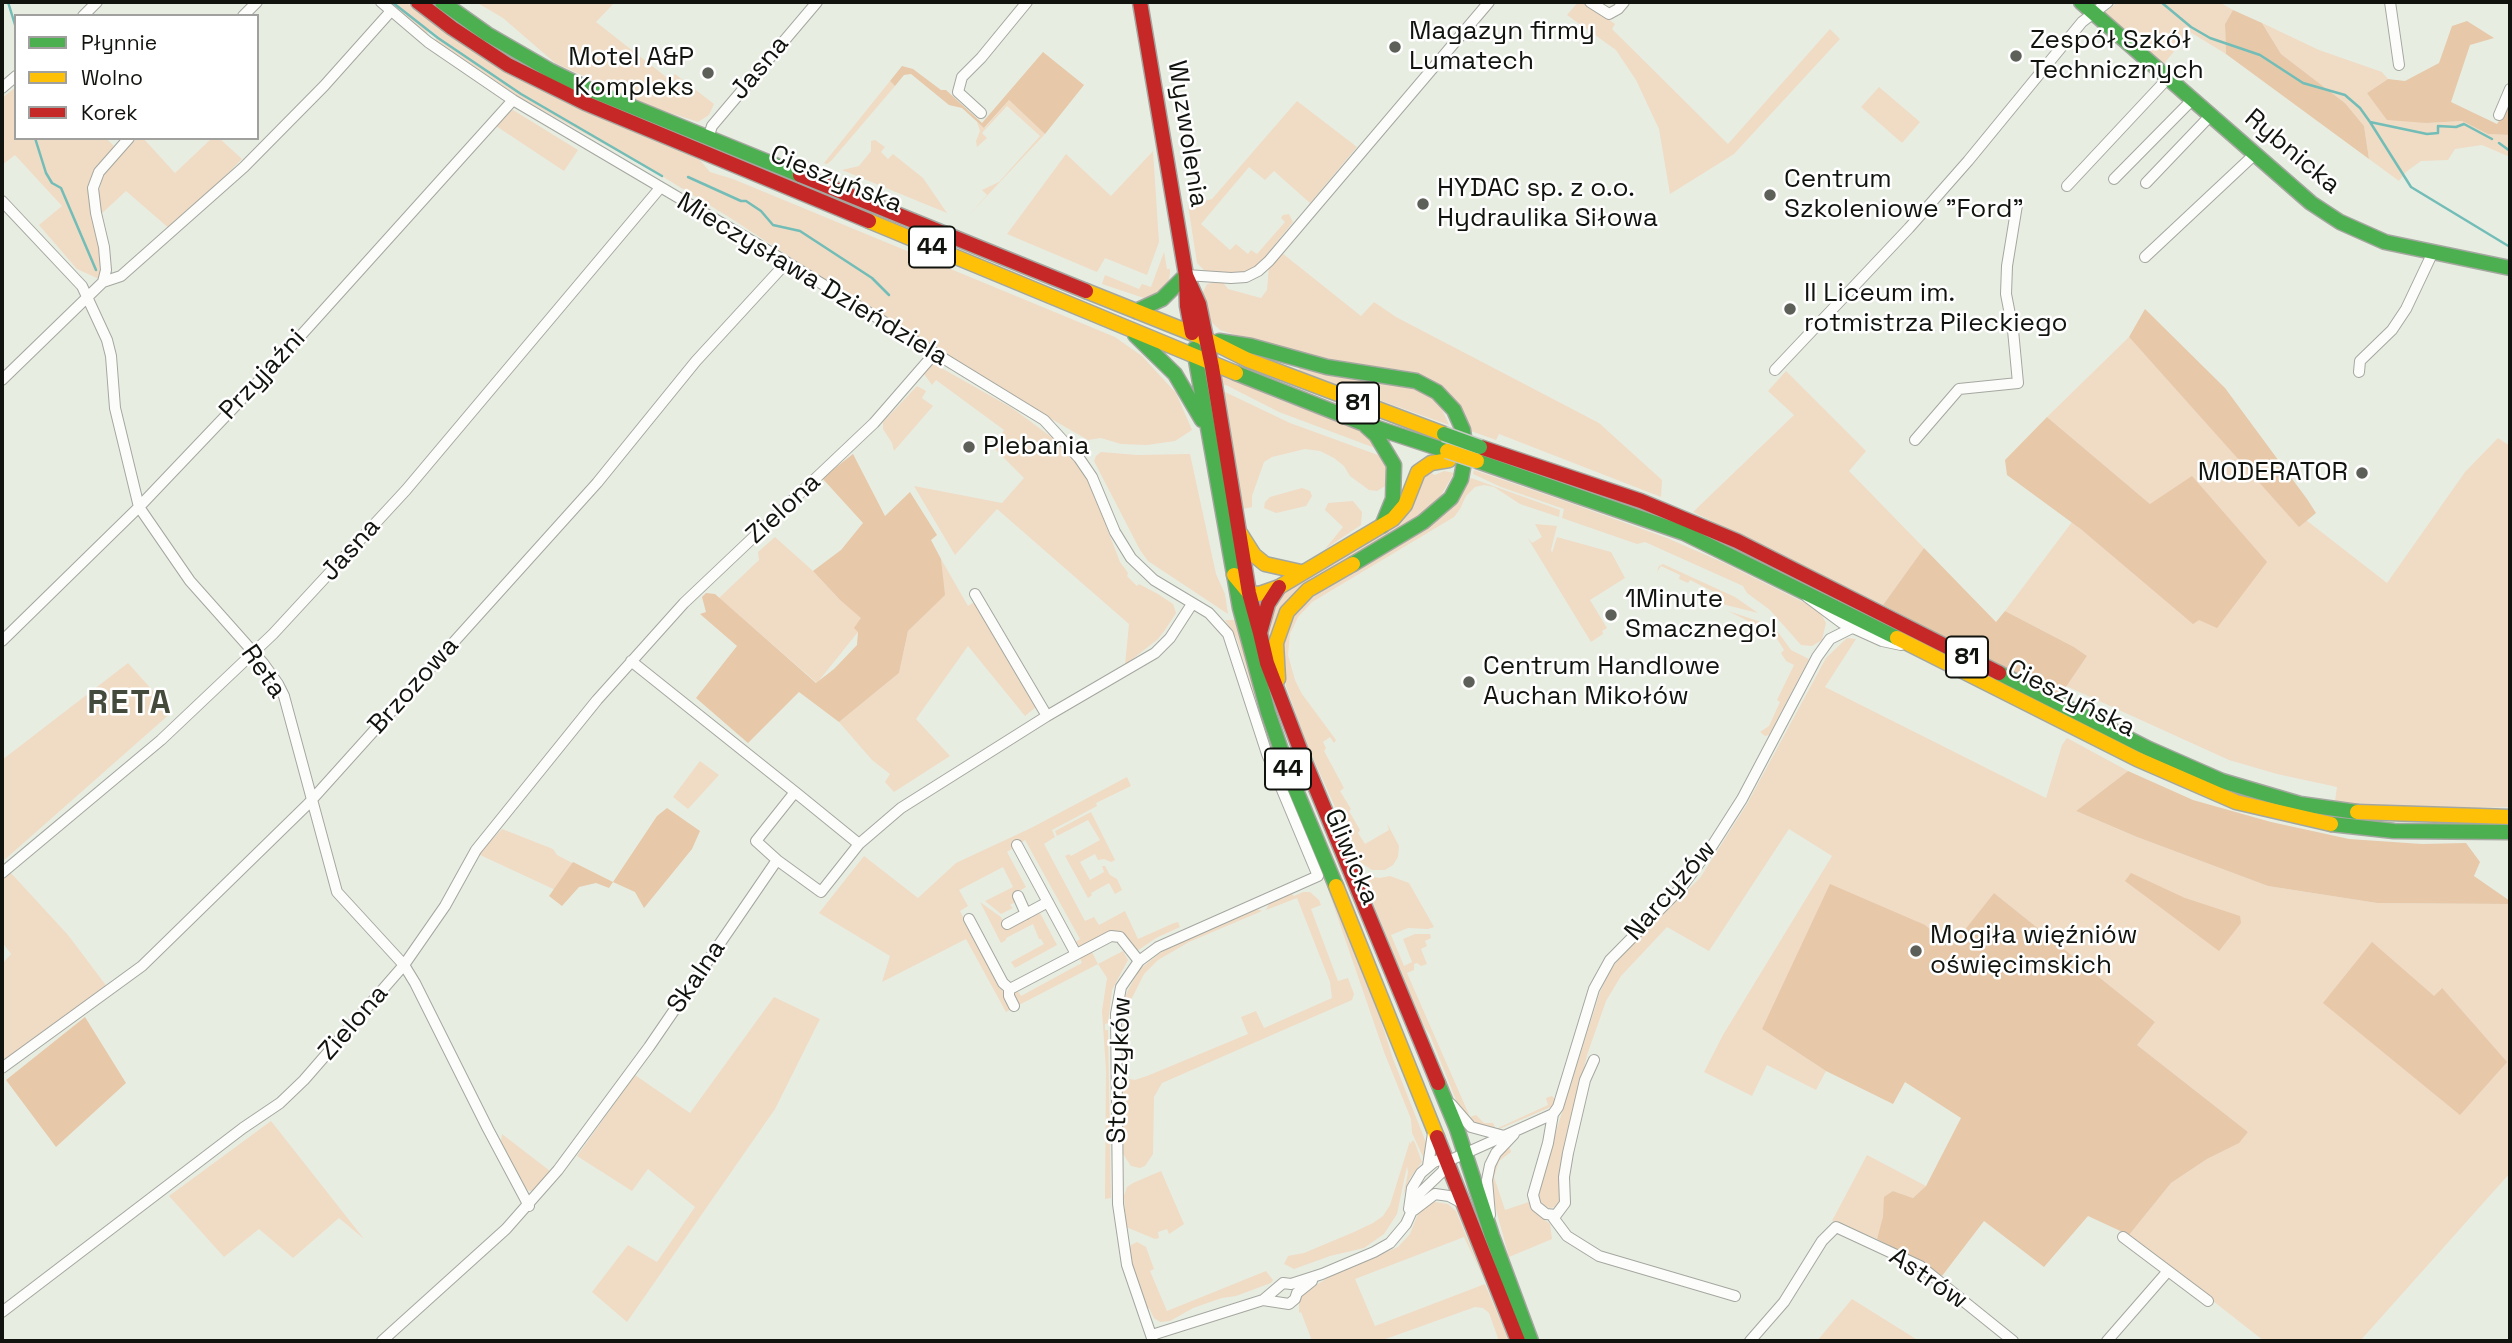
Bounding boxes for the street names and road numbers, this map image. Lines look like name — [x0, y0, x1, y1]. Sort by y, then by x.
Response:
street label: Jasna — [724, 30, 796, 106]
street label: Wyzwolenia — [1160, 59, 1214, 209]
street label: Rybnicka — [2238, 103, 2346, 201]
street label: Cieszyńska — [765, 139, 907, 221]
street label: Mieczysława Dzieńdziela — [671, 187, 953, 373]
road number: 44 — [909, 226, 955, 268]
street label: Przyjaźni — [213, 323, 313, 427]
road number: 81 — [1337, 382, 1379, 424]
street label: Zielona — [740, 467, 828, 551]
street label: Jasna — [315, 512, 387, 588]
street label: Brzozowa — [362, 631, 466, 741]
road number: 81 — [1946, 636, 1988, 678]
street label: Reta — [234, 639, 292, 705]
street label: Cieszyńska — [2002, 653, 2140, 745]
road number: 44 — [1265, 748, 1311, 790]
street label: Gliwicka — [1317, 804, 1385, 910]
street label: Narcyzów — [1619, 834, 1723, 948]
street label: Skalna — [661, 934, 733, 1020]
street label: Zielona — [313, 979, 395, 1067]
street label: Storczyków — [1102, 996, 1138, 1144]
street label: Astrów — [1883, 1242, 1973, 1316]

